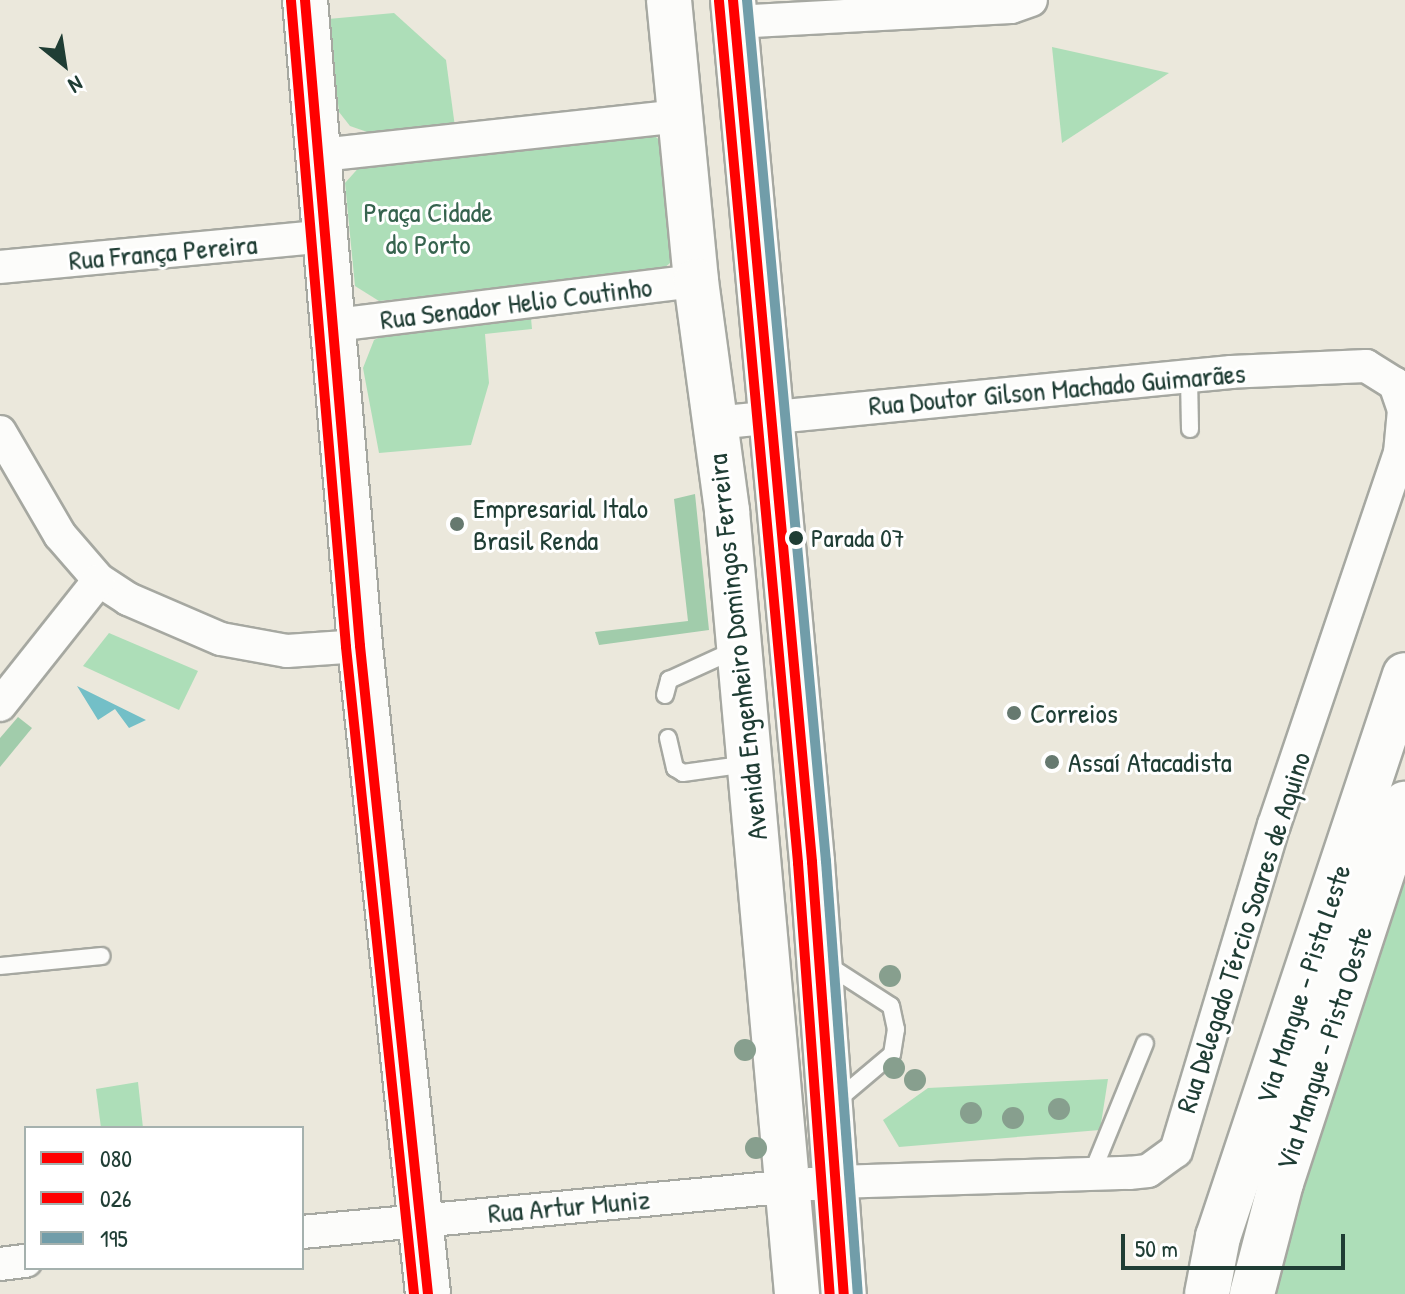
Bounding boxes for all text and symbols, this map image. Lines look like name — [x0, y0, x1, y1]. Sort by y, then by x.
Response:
north arrow — [24, 24, 104, 104]
text: N — [63, 69, 89, 101]
park label: Praça Cidade do Porto — [363, 195, 493, 261]
street label: Rua França Pereira — [67, 227, 259, 277]
street label: Rua Senador Helio Coutinho — [378, 270, 654, 336]
street label: Rua Doutor Gilson Machado Guimarães — [867, 356, 1247, 422]
street label: Avenida Engenheiro Domingos Ferreira — [700, 452, 774, 842]
place label: Empresarial Italo Brasil Renda — [473, 491, 648, 557]
marker: Empresarial Italo Brasil Renda — [448, 515, 466, 533]
place label: Parada 07 — [811, 522, 905, 554]
marker: Parada 07 — [788, 530, 804, 546]
place label: Correios — [1030, 696, 1118, 730]
marker: Correios — [1005, 704, 1023, 722]
place label: Assaí Atacadista — [1068, 745, 1232, 779]
street label: Rua Delegado Tércio Soares de Aquino — [1169, 747, 1317, 1117]
marker: Assaí Atacadista — [1043, 753, 1061, 771]
street label: Via Mangue - Pista Leste — [1248, 860, 1358, 1108]
street label: Via Mangue - Pista Oeste — [1269, 922, 1379, 1174]
legend — [24, 1126, 304, 1270]
text: 080 — [100, 1142, 132, 1174]
text: 026 — [100, 1182, 132, 1214]
street label: Rua Artur Muniz — [487, 1182, 651, 1230]
scale bar — [1125, 1218, 1349, 1268]
text: 195 — [100, 1222, 128, 1254]
text: 50 m — [1135, 1232, 1178, 1264]

